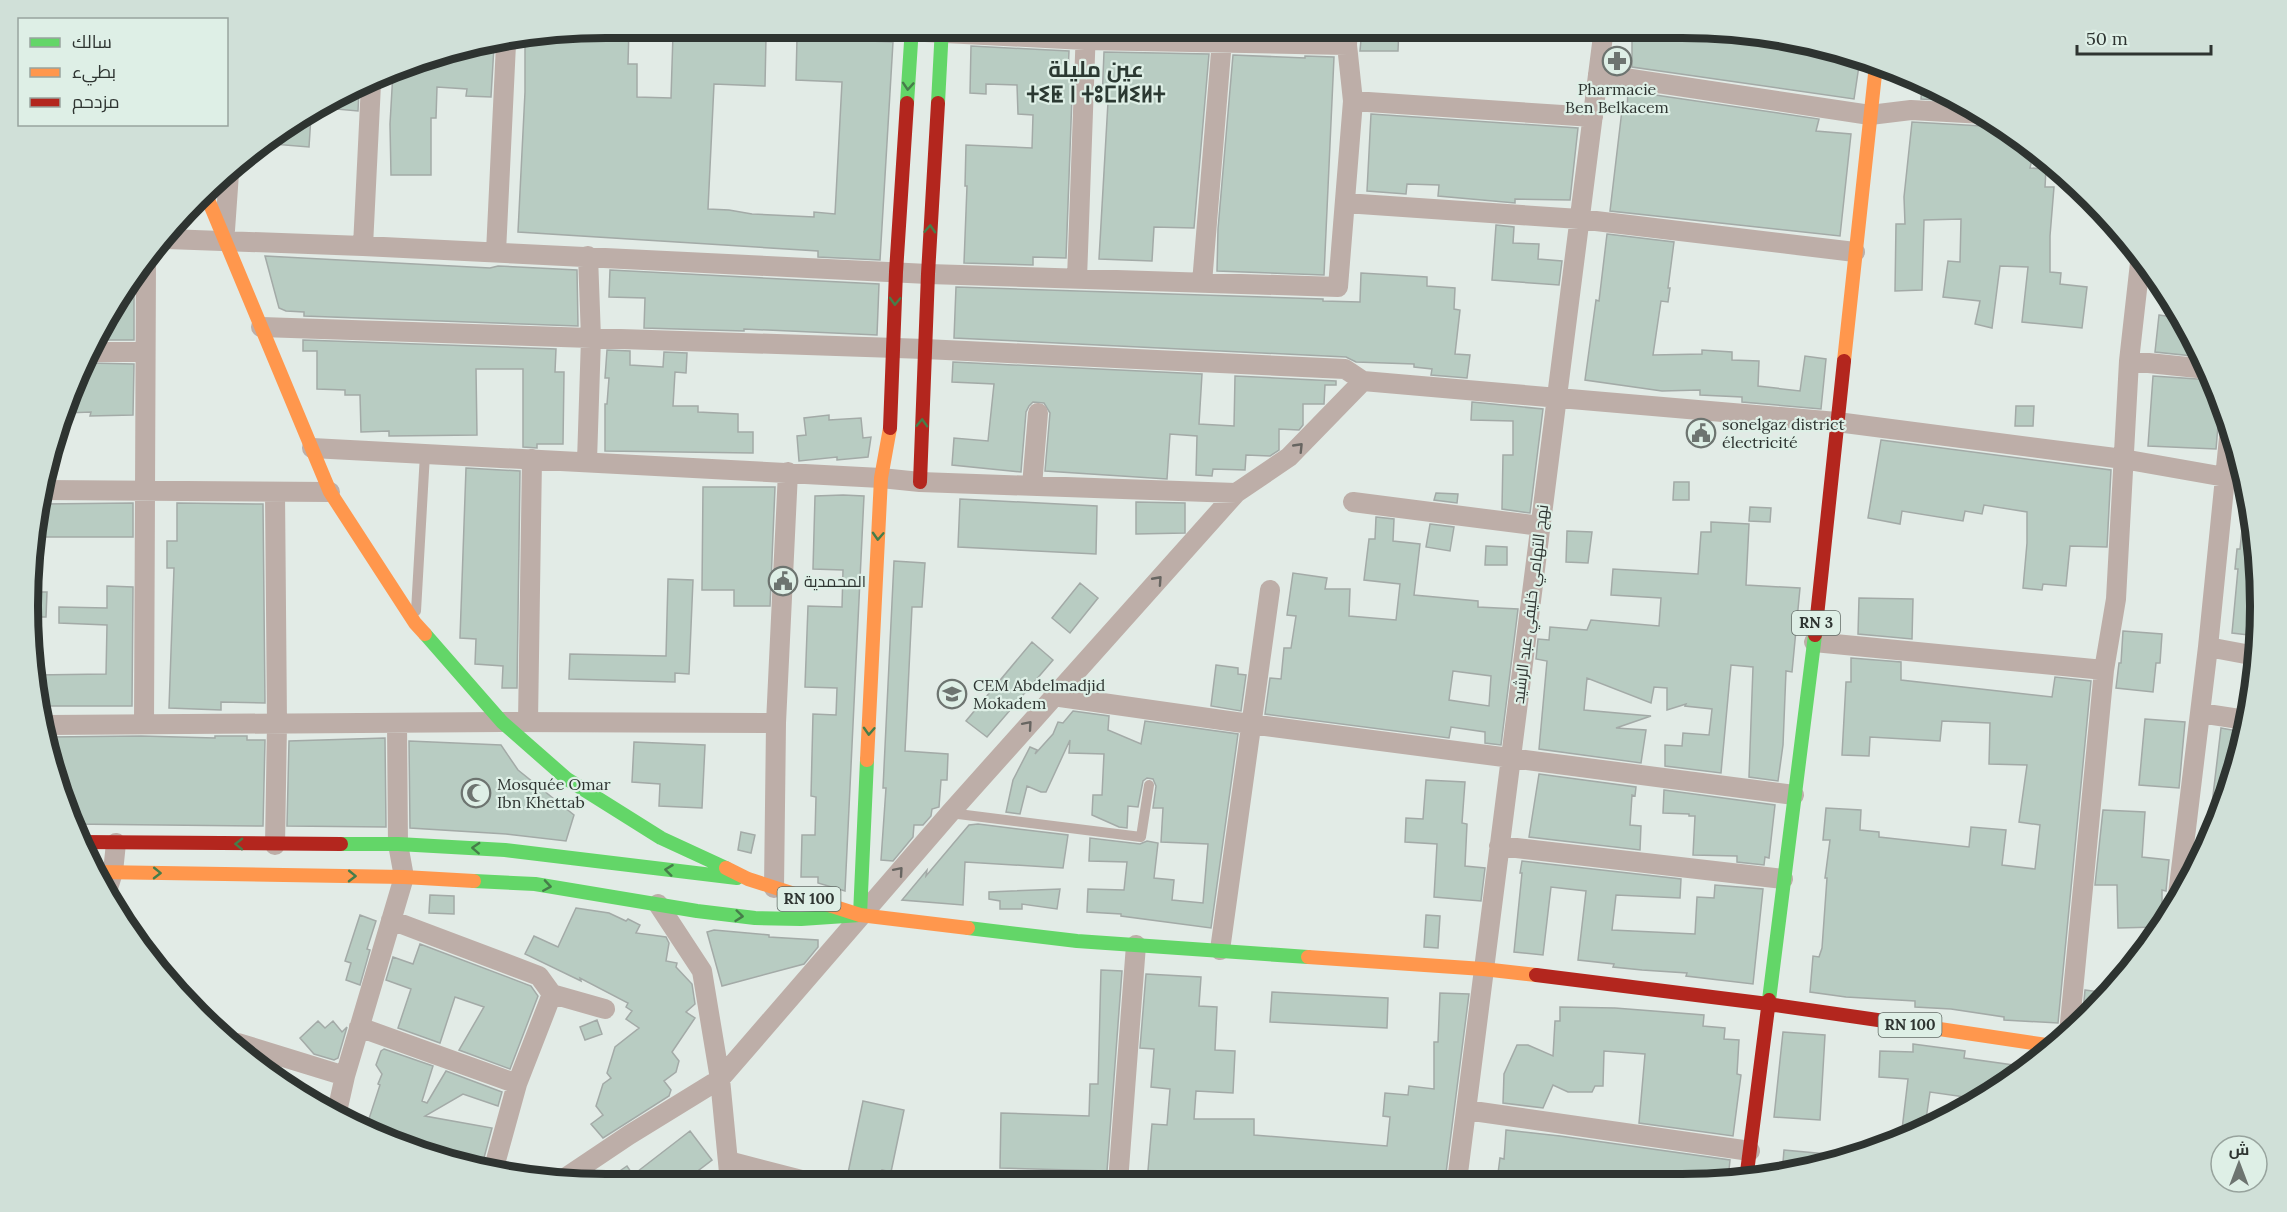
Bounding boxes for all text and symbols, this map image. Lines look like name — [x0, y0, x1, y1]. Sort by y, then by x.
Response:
legend — [18, 18, 228, 126]
scale bar — [2077, 18, 2210, 56]
text: 50 m — [2086, 27, 2128, 50]
text: سالك — [72, 30, 112, 53]
pharmacy icon: Pharmacie Ben Belkacem — [1601, 45, 1633, 77]
district label: عين مليلة ⵜⵉⵟ ⵏ ⵜⵓⵎⵍⵉⵍⵜ — [1027, 55, 1165, 108]
text: بطيء — [72, 60, 116, 86]
place label: Pharmacie Ben Belkacem — [1565, 79, 1669, 117]
one-way arrow — [902, 81, 915, 90]
text: مزدحم — [72, 90, 120, 114]
one-way arrow — [924, 224, 937, 233]
one-way arrow — [889, 297, 901, 306]
place label: sonelgaz district électricité — [1722, 414, 1846, 452]
public building icon: sonelgaz district électricité — [1685, 417, 1717, 449]
one-way arrow — [916, 419, 929, 428]
one-way arrow — [1292, 444, 1303, 454]
street label: نهج التهامي خليفي عبد الرشيد — [1508, 503, 1556, 705]
one-way arrow — [872, 532, 885, 541]
public building icon: المحمدية — [767, 565, 799, 597]
place label: المحمدية — [804, 571, 866, 591]
one-way arrow — [1151, 576, 1162, 587]
road number: RN 3 — [1792, 611, 1840, 635]
place label: CEM Abdelmadjid Mokadem — [973, 675, 1106, 713]
school or university icon: CEM Abdelmadjid Mokadem — [936, 678, 968, 710]
one-way arrow — [1021, 721, 1032, 732]
one-way arrow — [862, 726, 875, 735]
place label: Mosquée Omar Ibn Khettab — [497, 774, 611, 812]
mosque icon: Mosquée Omar Ibn Khettab — [460, 777, 492, 809]
one-way arrow — [234, 838, 243, 850]
one-way arrow — [471, 842, 480, 855]
one-way arrow — [665, 864, 674, 876]
one-way arrow — [153, 867, 162, 879]
one-way arrow — [892, 868, 903, 878]
one-way arrow — [348, 870, 357, 882]
one-way arrow — [542, 880, 551, 892]
road number: RN 100 — [778, 887, 840, 911]
one-way arrow — [735, 909, 744, 922]
road number: RN 100 — [1878, 1013, 1942, 1037]
north arrow — [2209, 1134, 2269, 1194]
text: ش — [2229, 1139, 2249, 1159]

